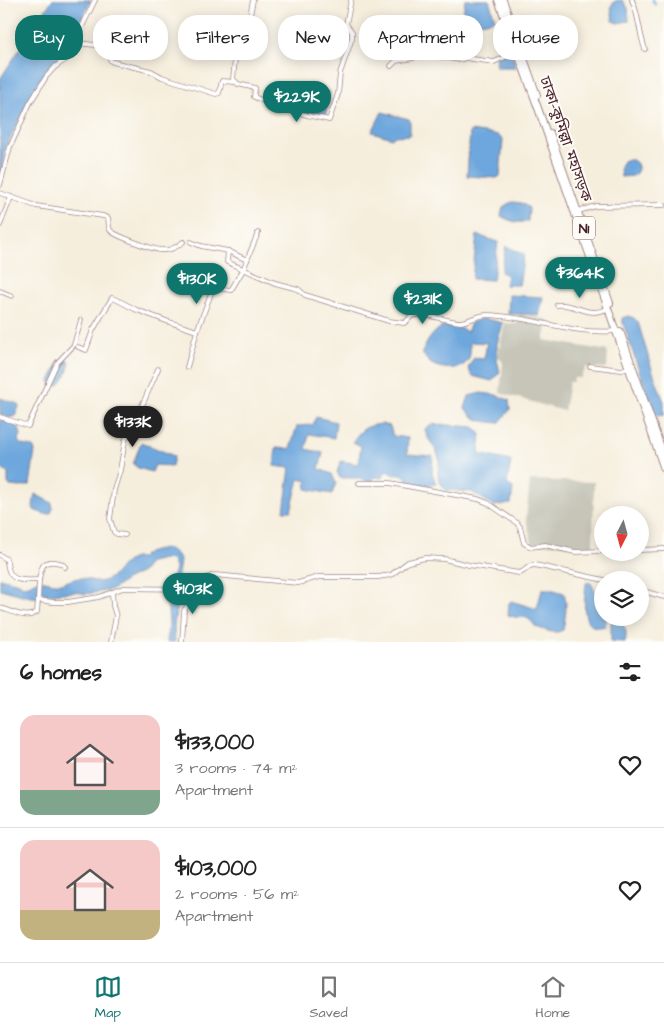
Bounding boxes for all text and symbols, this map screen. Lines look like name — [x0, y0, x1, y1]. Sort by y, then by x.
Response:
chip: Buy — [15, 15, 83, 60]
chip: Rent — [93, 15, 168, 60]
chip: Filters — [178, 15, 268, 60]
chip: New — [278, 15, 349, 60]
chip: Apartment — [359, 15, 483, 60]
chip: House — [493, 15, 578, 60]
street label: ঢাকা–কুমিল্লা মহাসড়ক — [534, 73, 597, 206]
pin: $229K — [262, 80, 332, 123]
text: $229K — [274, 86, 320, 108]
road number: N1 — [573, 217, 595, 240]
pin: $364K — [545, 256, 615, 299]
pin: $130K — [162, 262, 232, 305]
text: $364K — [556, 262, 604, 284]
text: $130K — [178, 268, 216, 290]
pin: $231K — [388, 282, 458, 325]
text: $231K — [404, 288, 442, 310]
pin: $133K — [98, 406, 168, 448]
text: $133K — [115, 411, 151, 433]
north arrow — [594, 506, 649, 561]
map controls — [594, 506, 649, 626]
button: layers — [594, 571, 649, 626]
pin: $103K — [158, 572, 228, 615]
text: $103K — [174, 578, 212, 600]
text: 6 homes — [20, 658, 102, 687]
icon: filters — [616, 658, 644, 686]
text: $133,000 — [175, 728, 254, 757]
icon: home — [60, 735, 120, 795]
icon: heart — [616, 751, 644, 779]
text: 3 rooms · 74 m² — [175, 757, 298, 779]
text: Apartment — [175, 779, 253, 801]
text: $103,000 — [175, 854, 257, 883]
icon: home — [60, 860, 120, 920]
icon: heart — [616, 876, 644, 904]
text: 2 rooms · 56 m² — [175, 883, 299, 905]
text: Apartment — [175, 905, 253, 927]
tab: Map — [94, 973, 122, 1023]
tab: Saved — [310, 973, 348, 1023]
tab: Home — [535, 973, 570, 1023]

